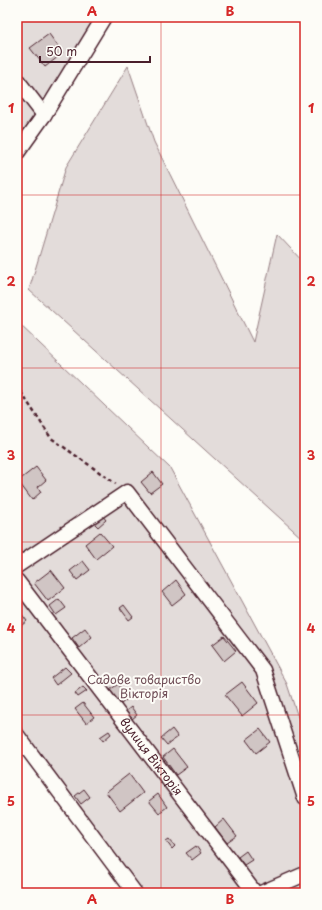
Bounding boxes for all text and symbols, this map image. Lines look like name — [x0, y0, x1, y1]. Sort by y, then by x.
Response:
text: A — [87, 1, 97, 20]
text: B — [226, 1, 235, 20]
scale bar — [40, 38, 150, 64]
text: 50 m — [46, 42, 77, 60]
text: 1 — [8, 98, 14, 117]
text: 1 — [308, 98, 314, 117]
text: 2 — [6, 271, 16, 290]
text: 2 — [306, 271, 316, 290]
text: 3 — [7, 445, 16, 464]
text: 3 — [307, 445, 316, 464]
text: 4 — [7, 618, 16, 637]
text: 4 — [307, 618, 316, 637]
park label: Садове товариство Вікторія — [87, 670, 201, 702]
street label: вулиця Вікторія — [116, 713, 188, 799]
text: 5 — [7, 791, 15, 810]
text: 5 — [307, 791, 315, 810]
text: A — [87, 889, 97, 908]
text: B — [226, 889, 235, 908]

